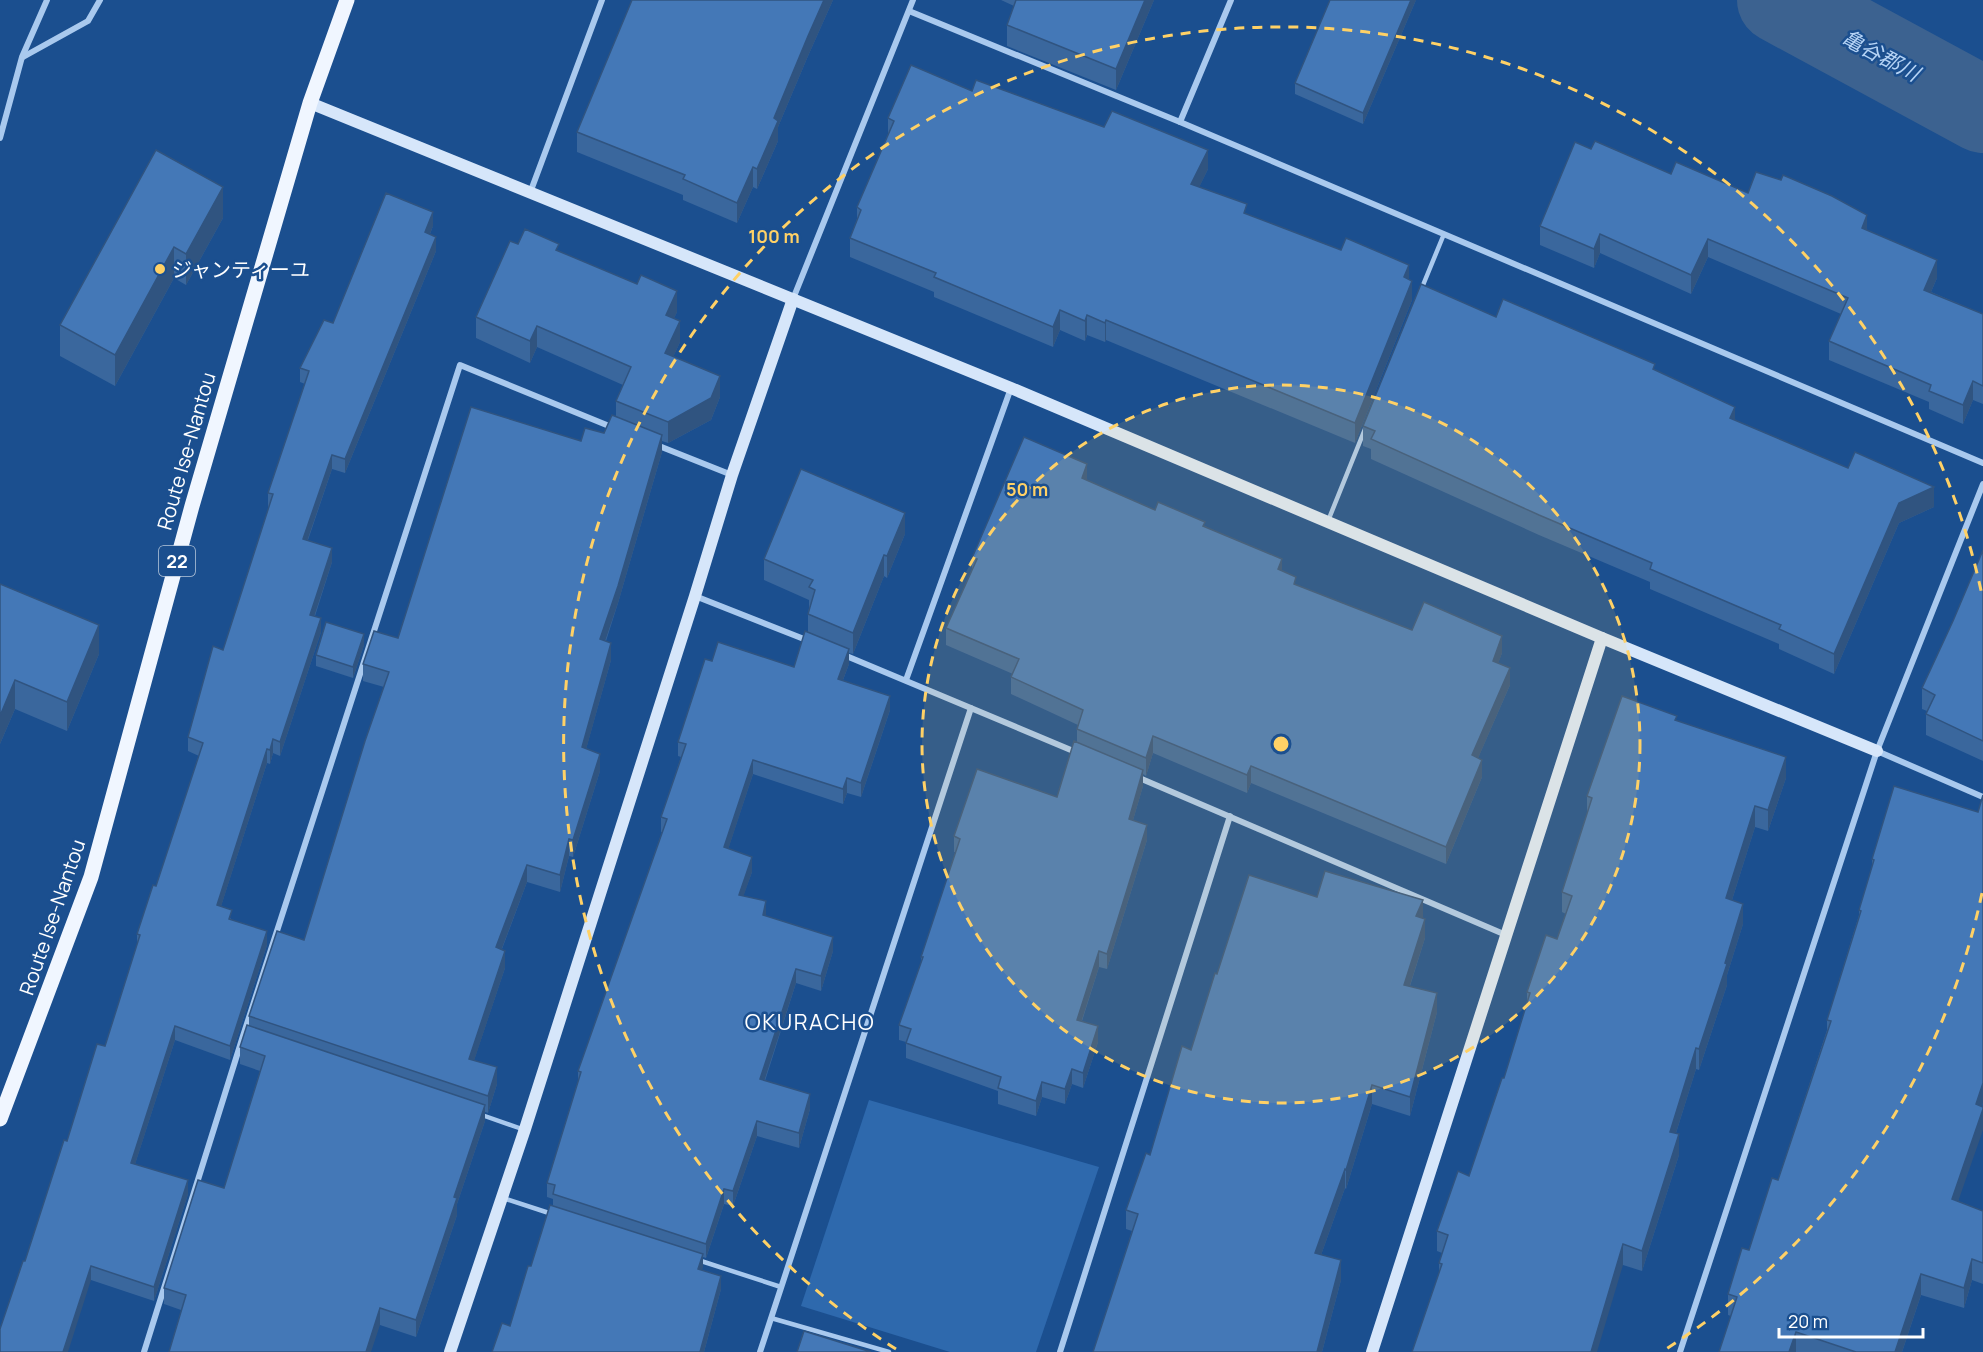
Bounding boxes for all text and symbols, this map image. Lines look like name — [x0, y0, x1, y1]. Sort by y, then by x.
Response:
water label: 亀谷郡川 — [1837, 23, 1926, 88]
text: 100 m — [748, 224, 800, 248]
place label: ジャンティーユ — [172, 256, 310, 283]
marker: ジャンティーユ — [153, 262, 167, 276]
street label: Route Ise-Nantou — [151, 369, 221, 533]
text: 50 m — [1006, 477, 1048, 501]
road number: 22 — [159, 546, 195, 576]
centre of rings — [1271, 734, 1291, 754]
street label: Route Ise-Nantou — [13, 836, 91, 998]
district label: OKURACHO — [745, 1007, 875, 1037]
scale bar — [1779, 1301, 1923, 1339]
text: 20 m — [1788, 1309, 1828, 1333]

